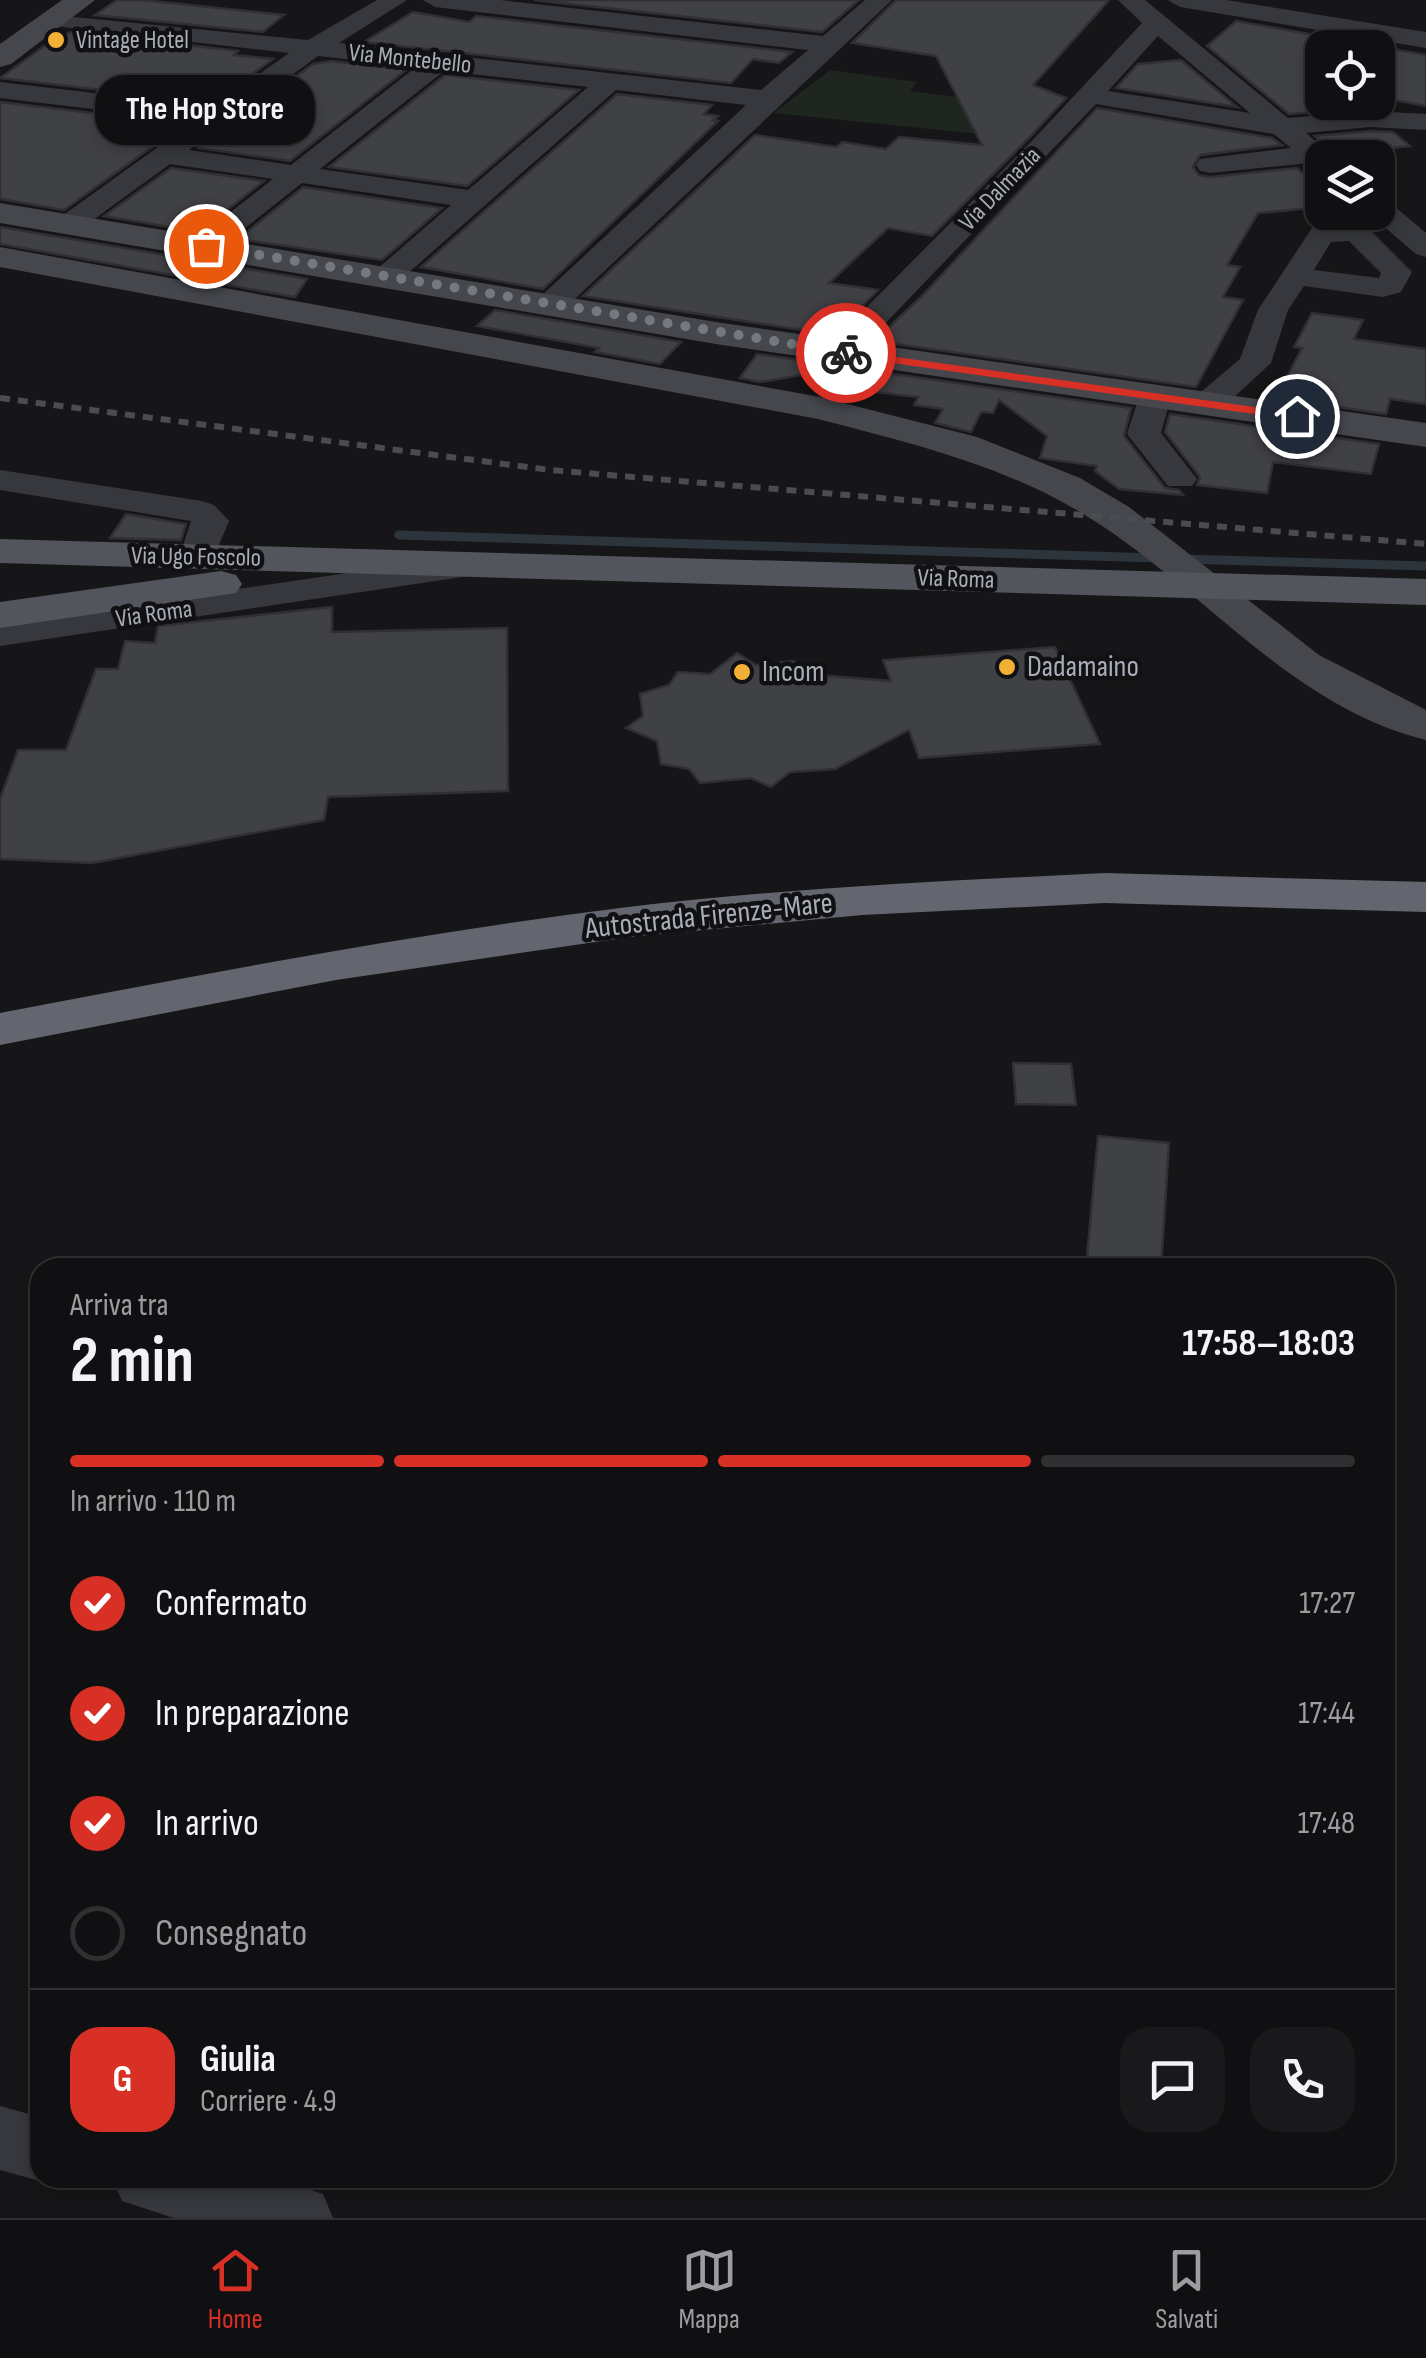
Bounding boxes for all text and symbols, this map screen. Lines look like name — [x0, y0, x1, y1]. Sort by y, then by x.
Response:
place label: Vintage Hotel — [76, 25, 189, 56]
marker: Vintage Hotel — [45, 29, 67, 51]
map controls — [1305, 30, 1395, 230]
button: locate — [1305, 30, 1395, 120]
street label: Via Montebello — [347, 37, 473, 81]
callout: The Hop Store — [96, 76, 316, 146]
text: The Hop Store — [126, 90, 284, 129]
button: layers — [1305, 140, 1395, 230]
street label: Via Dalmazia — [952, 141, 1048, 237]
pin — [164, 204, 249, 289]
icon: bag — [179, 219, 234, 274]
courier — [796, 303, 896, 403]
icon: bike — [819, 326, 874, 381]
pin — [1255, 374, 1340, 459]
icon: home — [1270, 389, 1325, 444]
street label: Via Ugo Foscolo — [131, 540, 261, 574]
street label: Via Roma — [917, 562, 995, 596]
street label: Via Roma — [114, 593, 194, 635]
place label: Dadamaino — [1027, 649, 1139, 685]
place label: Incom — [762, 654, 825, 690]
marker: Dadamaino — [996, 656, 1018, 678]
marker: Incom — [731, 661, 753, 683]
street label: Autostrada Firenze-Mare — [582, 885, 835, 947]
text: Arriva tra — [70, 1286, 169, 1325]
text: 17:58–18:03 — [1182, 1321, 1355, 1366]
text: 2 min — [70, 1323, 194, 1401]
text: In arrivo · 110 m — [70, 1482, 236, 1521]
icon: check — [70, 1576, 125, 1631]
text: Confermato — [155, 1581, 308, 1626]
text: 17:27 — [1299, 1584, 1355, 1623]
icon: check — [70, 1686, 125, 1741]
text: In preparazione — [155, 1691, 350, 1736]
text: 17:44 — [1298, 1694, 1355, 1733]
icon: check — [70, 1796, 125, 1851]
text: In arrivo — [155, 1801, 259, 1846]
text: 17:48 — [1298, 1804, 1355, 1843]
text: Consegnato — [155, 1911, 307, 1956]
button: chat — [1120, 2027, 1225, 2132]
button: phone — [1250, 2027, 1355, 2132]
text: Giulia — [200, 2037, 276, 2082]
text: G — [113, 2057, 132, 2102]
text: Corriere · 4.9 — [200, 2082, 337, 2121]
tab: Home — [208, 2243, 263, 2336]
tab: Mappa — [678, 2243, 740, 2336]
tab: Salvati — [1155, 2243, 1218, 2336]

